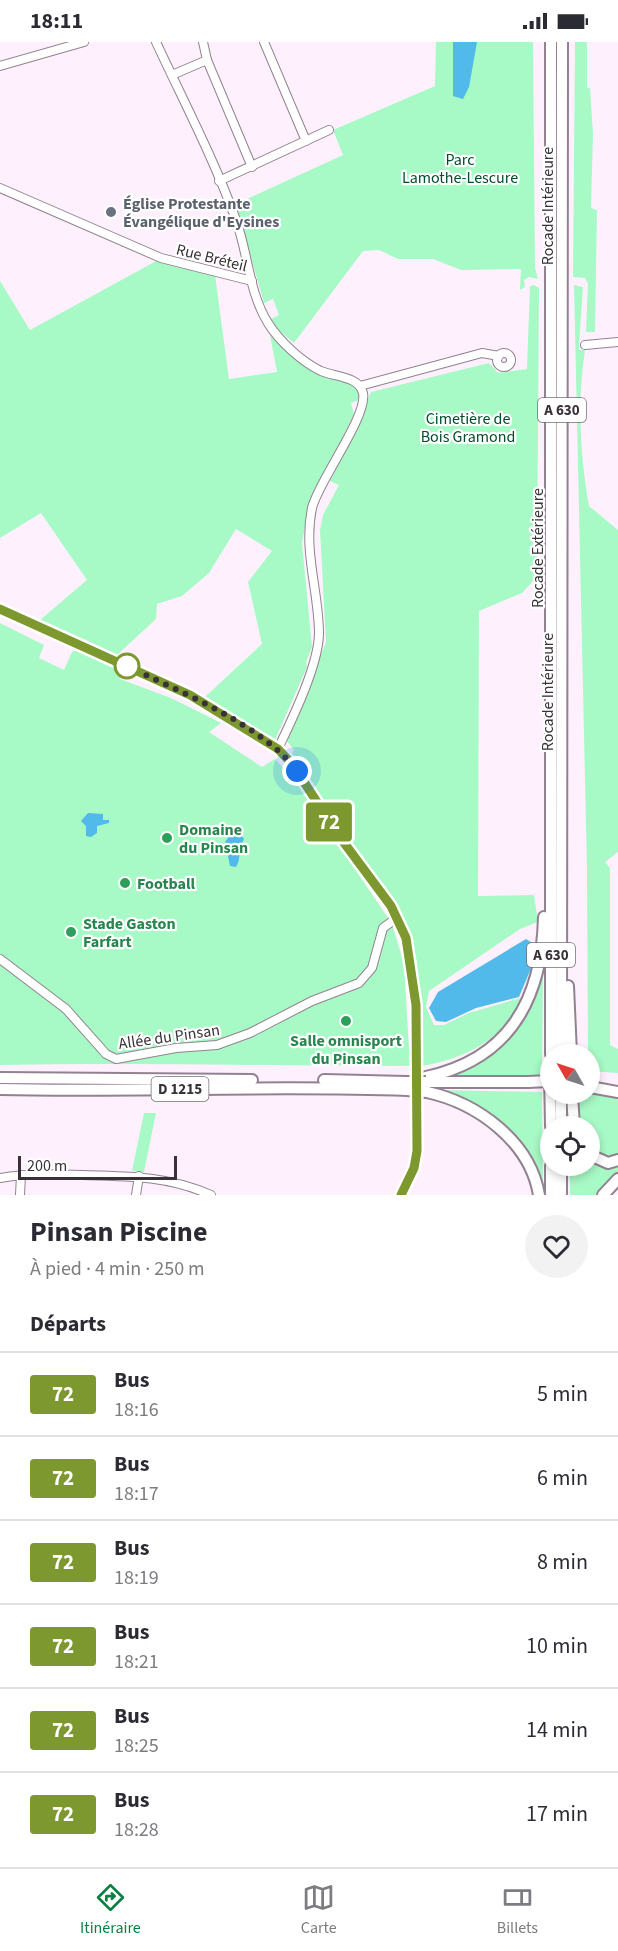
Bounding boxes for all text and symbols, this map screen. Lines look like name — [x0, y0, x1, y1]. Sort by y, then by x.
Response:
text: 18:11 — [30, 5, 83, 37]
street label: Rocade Intérieure — [537, 147, 559, 265]
park label: Parc Lamothe-Lescure — [402, 149, 518, 189]
place label: Église Protestante Évangélique d'Eysines — [123, 193, 279, 233]
marker: Église Protestante Évangélique d'Eysines — [104, 205, 118, 219]
street label: Rue Bréteil — [174, 239, 250, 277]
road number: A 630 — [538, 398, 586, 422]
park label: Cimetière de Bois Gramond — [421, 408, 515, 448]
street label: Rocade Extérieure — [527, 488, 549, 608]
street label: Rocade Intérieure — [537, 633, 559, 751]
unlabelled marker — [114, 653, 140, 679]
your location — [282, 756, 312, 786]
line badge: 72 — [302, 802, 356, 842]
text: 72 — [318, 807, 340, 837]
place label: Domaine du Pinsan — [179, 819, 248, 859]
marker: Domaine du Pinsan — [160, 831, 174, 845]
place label: Football — [137, 873, 196, 895]
marker: Football — [118, 876, 132, 890]
place label: Stade Gaston Farfart — [83, 913, 176, 953]
marker: Stade Gaston Farfart — [64, 925, 78, 939]
road number: A 630 — [527, 943, 575, 967]
marker: Salle omnisport du Pinsan — [339, 1014, 353, 1028]
street label: Allée du Pinsan — [117, 1019, 221, 1055]
place label: Salle omnisport du Pinsan — [290, 1030, 402, 1070]
north arrow — [540, 1044, 600, 1104]
map controls — [540, 1044, 600, 1176]
road number: D 1215 — [152, 1077, 208, 1101]
button: locate — [540, 1116, 600, 1176]
scale bar — [18, 1153, 177, 1180]
text: 200 m — [27, 1155, 67, 1177]
text: Pinsan Piscine — [30, 1212, 207, 1252]
button: heart — [525, 1215, 588, 1278]
text: À pied · 4 min · 250 m — [30, 1255, 205, 1283]
text: Départs — [30, 1308, 106, 1340]
text: Bus — [114, 1364, 150, 1396]
text: 5 min — [537, 1378, 588, 1410]
text: 72 — [52, 1379, 74, 1409]
text: 18:16 — [114, 1396, 159, 1424]
text: Bus — [114, 1448, 150, 1480]
text: 6 min — [537, 1462, 588, 1494]
text: 72 — [52, 1463, 74, 1493]
text: 18:17 — [114, 1480, 159, 1508]
text: Bus — [114, 1532, 150, 1564]
text: 8 min — [537, 1546, 588, 1578]
text: 72 — [52, 1547, 74, 1577]
text: 18:19 — [114, 1564, 159, 1592]
text: Bus — [114, 1616, 150, 1648]
text: 10 min — [526, 1630, 588, 1662]
text: 72 — [52, 1631, 74, 1661]
text: 18:21 — [114, 1648, 159, 1676]
text: Bus — [114, 1700, 150, 1732]
text: 14 min — [526, 1714, 588, 1746]
text: 72 — [52, 1715, 74, 1745]
text: 18:25 — [114, 1732, 159, 1760]
text: Bus — [114, 1784, 150, 1816]
text: 17 min — [526, 1798, 588, 1830]
text: 72 — [52, 1799, 74, 1829]
text: 18:28 — [114, 1816, 159, 1844]
tab: Itinéraire — [80, 1881, 141, 1939]
tab: Carte — [301, 1881, 337, 1939]
tab: Billets — [497, 1881, 538, 1939]

